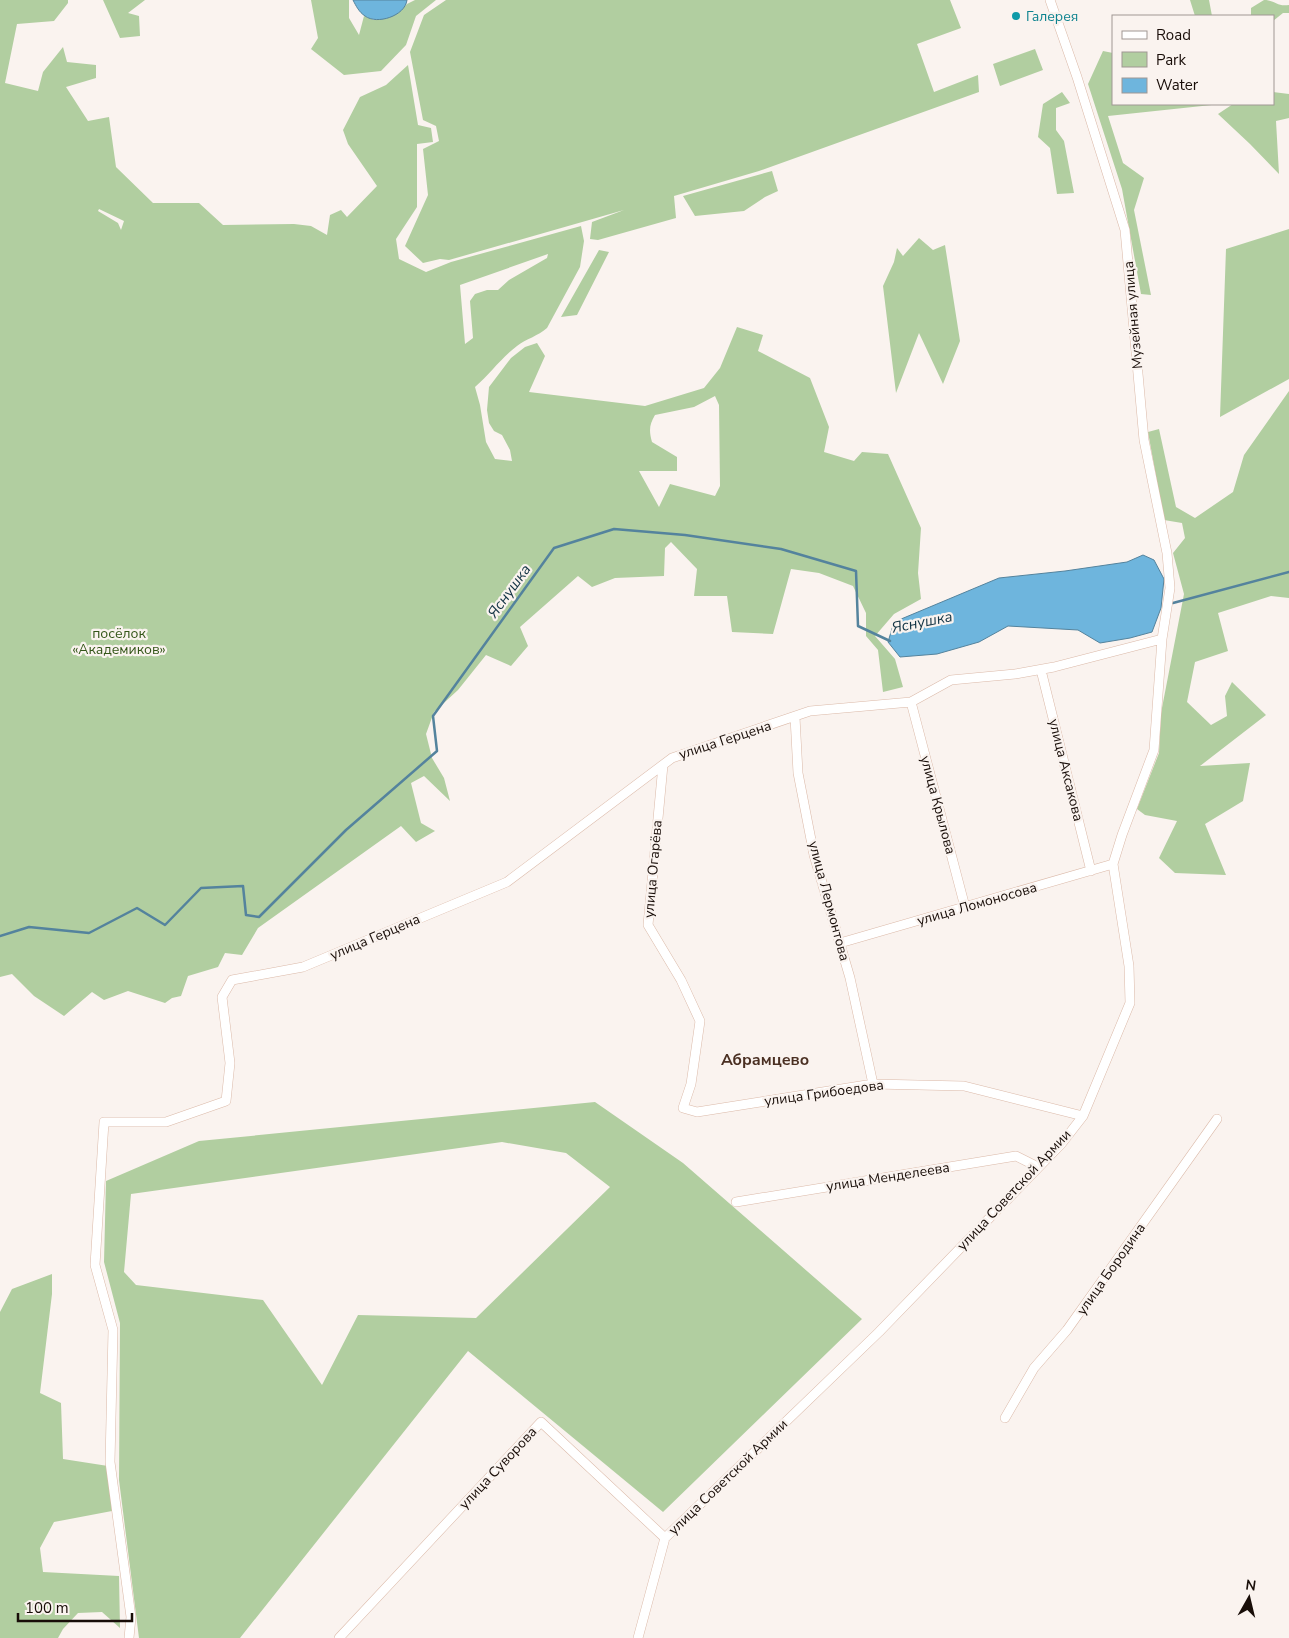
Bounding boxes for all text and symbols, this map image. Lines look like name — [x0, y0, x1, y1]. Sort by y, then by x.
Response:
place label: Галерея — [1026, 7, 1078, 26]
marker: Галерея — [1010, 10, 1022, 22]
legend — [1112, 15, 1274, 105]
text: Road — [1156, 25, 1191, 45]
text: Park — [1156, 50, 1186, 70]
text: Water — [1156, 75, 1199, 95]
street label: Музейная улица — [1119, 260, 1147, 370]
water label: Яснушка — [483, 560, 535, 622]
water label: Яснушка — [890, 606, 954, 638]
park label: посёлок «Академиков» — [72, 624, 166, 659]
street label: улица Герцена — [676, 716, 774, 764]
street label: улица Аксакова — [1044, 717, 1088, 823]
street label: улица Крылова — [916, 754, 960, 856]
street label: улица Огарёва — [639, 819, 667, 919]
street label: улица Лермонтова — [804, 839, 854, 963]
street label: улица Ломоносова — [915, 878, 1039, 930]
street label: улица Герцена — [327, 909, 423, 965]
district label: Абрамцево — [721, 1049, 809, 1071]
street label: улица Грибоедова — [763, 1075, 885, 1111]
street label: улица Советской Армии — [953, 1125, 1075, 1255]
street label: улица Менделеева — [825, 1158, 951, 1196]
street label: улица Бородина — [1072, 1219, 1150, 1319]
street label: улица Советской Армии — [664, 1415, 792, 1539]
street label: улица Суворова — [455, 1423, 541, 1513]
north arrow — [1224, 1573, 1274, 1623]
text: N — [1244, 1575, 1257, 1596]
scale bar — [18, 1590, 131, 1622]
text: 100 m — [25, 1598, 69, 1618]

